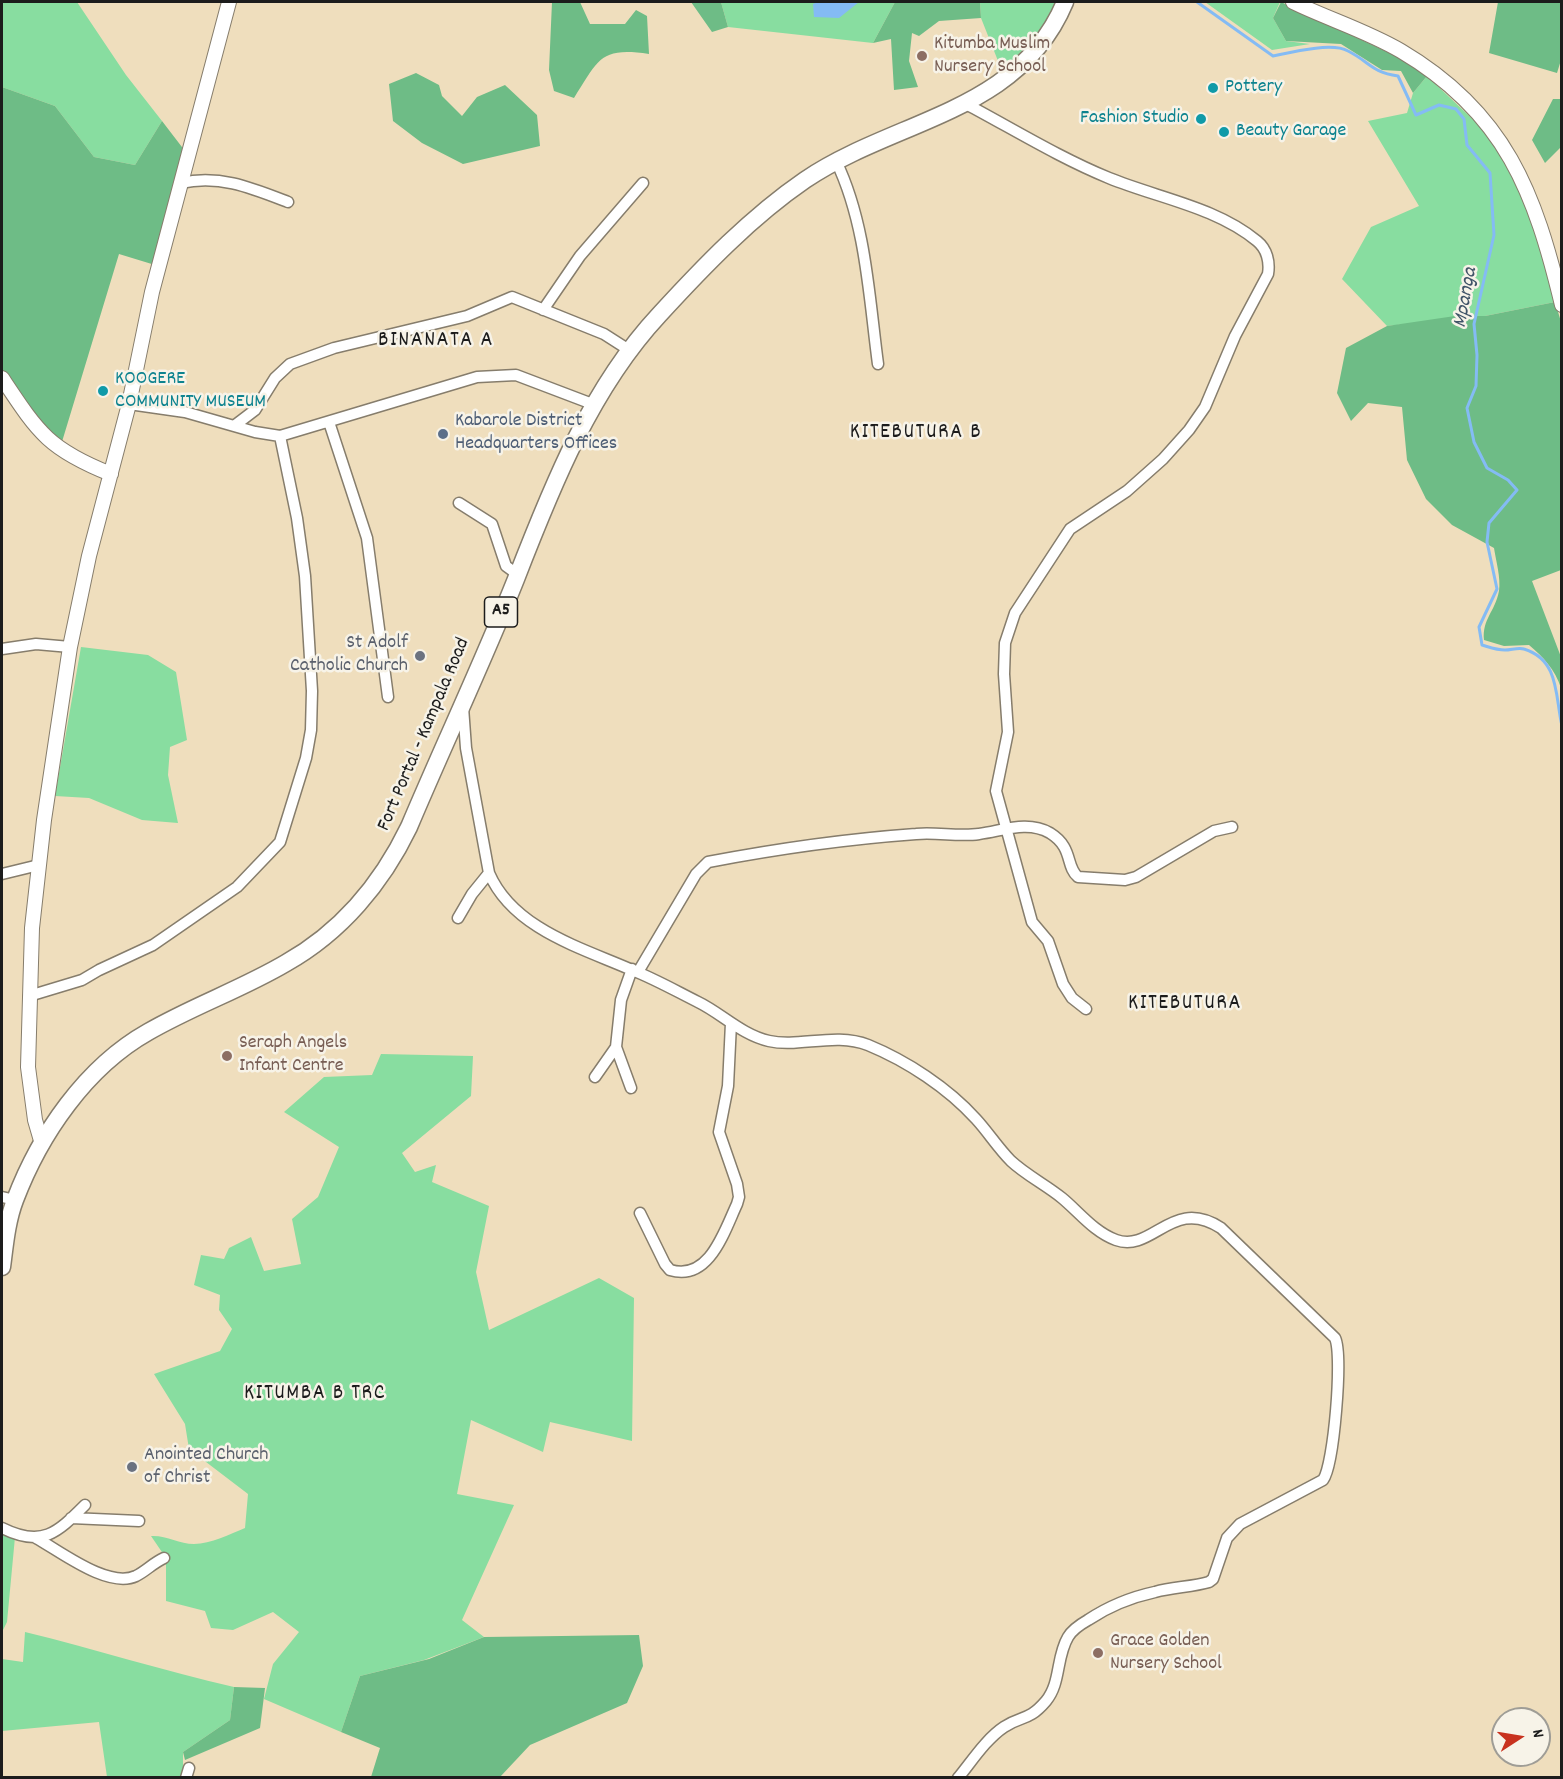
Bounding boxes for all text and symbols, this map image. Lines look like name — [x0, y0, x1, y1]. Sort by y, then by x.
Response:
place label: Kitumba Muslim Nursery School — [934, 33, 1050, 80]
marker: Kitumba Muslim Nursery School — [915, 49, 929, 63]
place label: Pottery — [1225, 76, 1282, 100]
marker: Pottery — [1206, 81, 1220, 95]
place label: Fashion Studio — [1080, 107, 1189, 131]
marker: Fashion Studio — [1194, 112, 1208, 126]
place label: Beauty Garage — [1236, 120, 1346, 144]
marker: Beauty Garage — [1217, 125, 1231, 139]
water label: Mpanga — [1449, 266, 1485, 330]
district label: BINANATA A — [378, 329, 494, 355]
place label: KOOGERE COMMUNITY MUSEUM — [115, 368, 266, 415]
marker: KOOGERE COMMUNITY MUSEUM — [96, 384, 110, 398]
place label: Kabarole District Headquarters Offices — [455, 410, 617, 457]
district label: KITEBUTURA B — [850, 421, 982, 447]
marker: Kabarole District Headquarters Offices — [436, 427, 450, 441]
road number: A5 — [484, 597, 518, 627]
place label: St Adolf Catholic Church — [290, 632, 408, 679]
street label: Fort Portal - Kampala Road — [373, 635, 477, 835]
marker: St Adolf Catholic Church — [413, 649, 427, 663]
district label: KITEBUTURA — [1128, 992, 1242, 1018]
place label: Seraph Angels Infant Centre — [239, 1032, 347, 1079]
marker: Seraph Angels Infant Centre — [220, 1049, 234, 1063]
district label: KITUMBA B TRC — [244, 1382, 386, 1408]
place label: Anointed Church of Christ — [144, 1444, 268, 1491]
marker: Anointed Church of Christ — [125, 1460, 139, 1474]
place label: Grace Golden Nursery School — [1110, 1630, 1222, 1677]
marker: Grace Golden Nursery School — [1091, 1646, 1105, 1660]
north arrow — [1491, 1707, 1551, 1767]
text: N — [1525, 1727, 1549, 1740]

